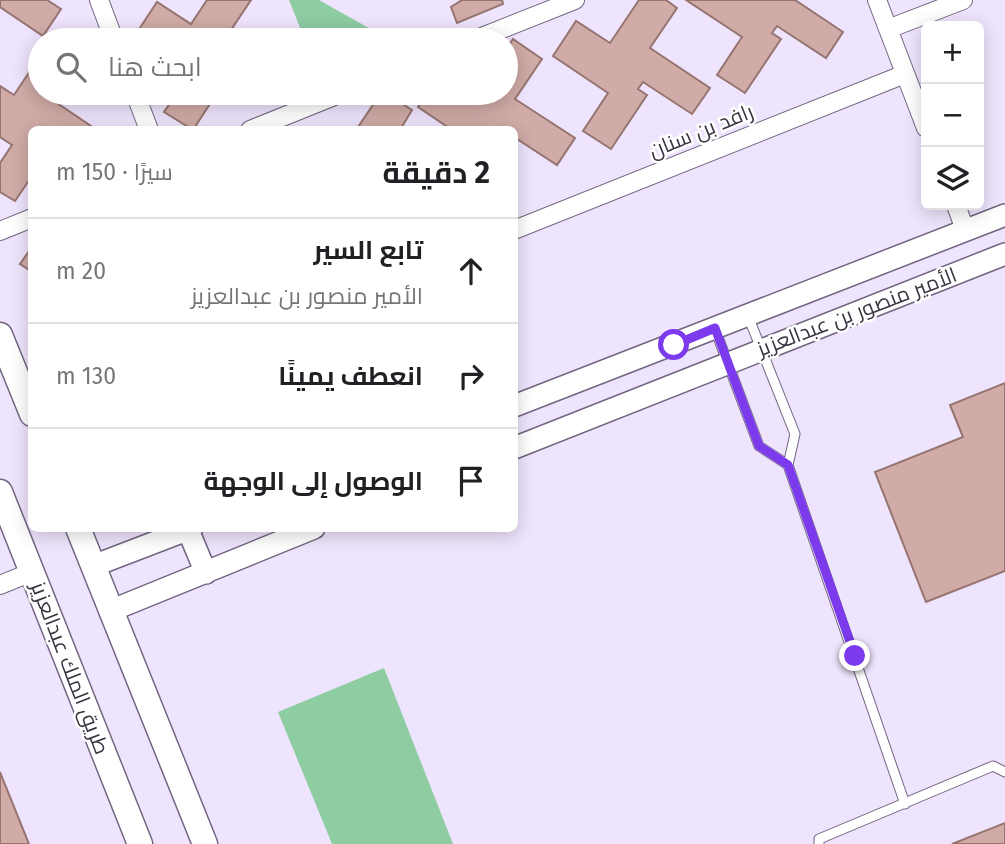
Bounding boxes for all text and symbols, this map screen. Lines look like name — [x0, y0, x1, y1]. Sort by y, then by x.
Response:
map controls — [921, 21, 984, 210]
button: + — [921, 21, 984, 84]
search box — [28, 28, 518, 105]
icon: search — [52, 48, 90, 86]
text: ابحث هنا — [108, 52, 202, 83]
button: − — [921, 84, 984, 147]
street label: رافد بن سنان — [645, 98, 757, 164]
button: layers — [921, 147, 984, 210]
text: 2 دقيقة — [383, 155, 490, 191]
text: سيرًا · 150 m — [56, 158, 173, 186]
text: تابع السير — [313, 235, 423, 266]
icon: ahead — [452, 252, 490, 290]
text: 20 m — [56, 257, 106, 285]
street label: الأمير منصور بن عبدالعزيز — [753, 262, 961, 362]
text: الأمير منصور بن عبدالعزيز — [191, 282, 423, 310]
route start — [658, 329, 689, 360]
icon: right — [452, 357, 490, 395]
text: انعطف يمينًا — [278, 361, 423, 392]
text: 130 m — [56, 362, 116, 390]
icon: arrive — [452, 462, 490, 500]
text: الوصول إلى الوجهة — [204, 466, 423, 497]
street label: طريق الملك عبدالعزيز — [25, 577, 115, 758]
route end — [839, 640, 870, 671]

